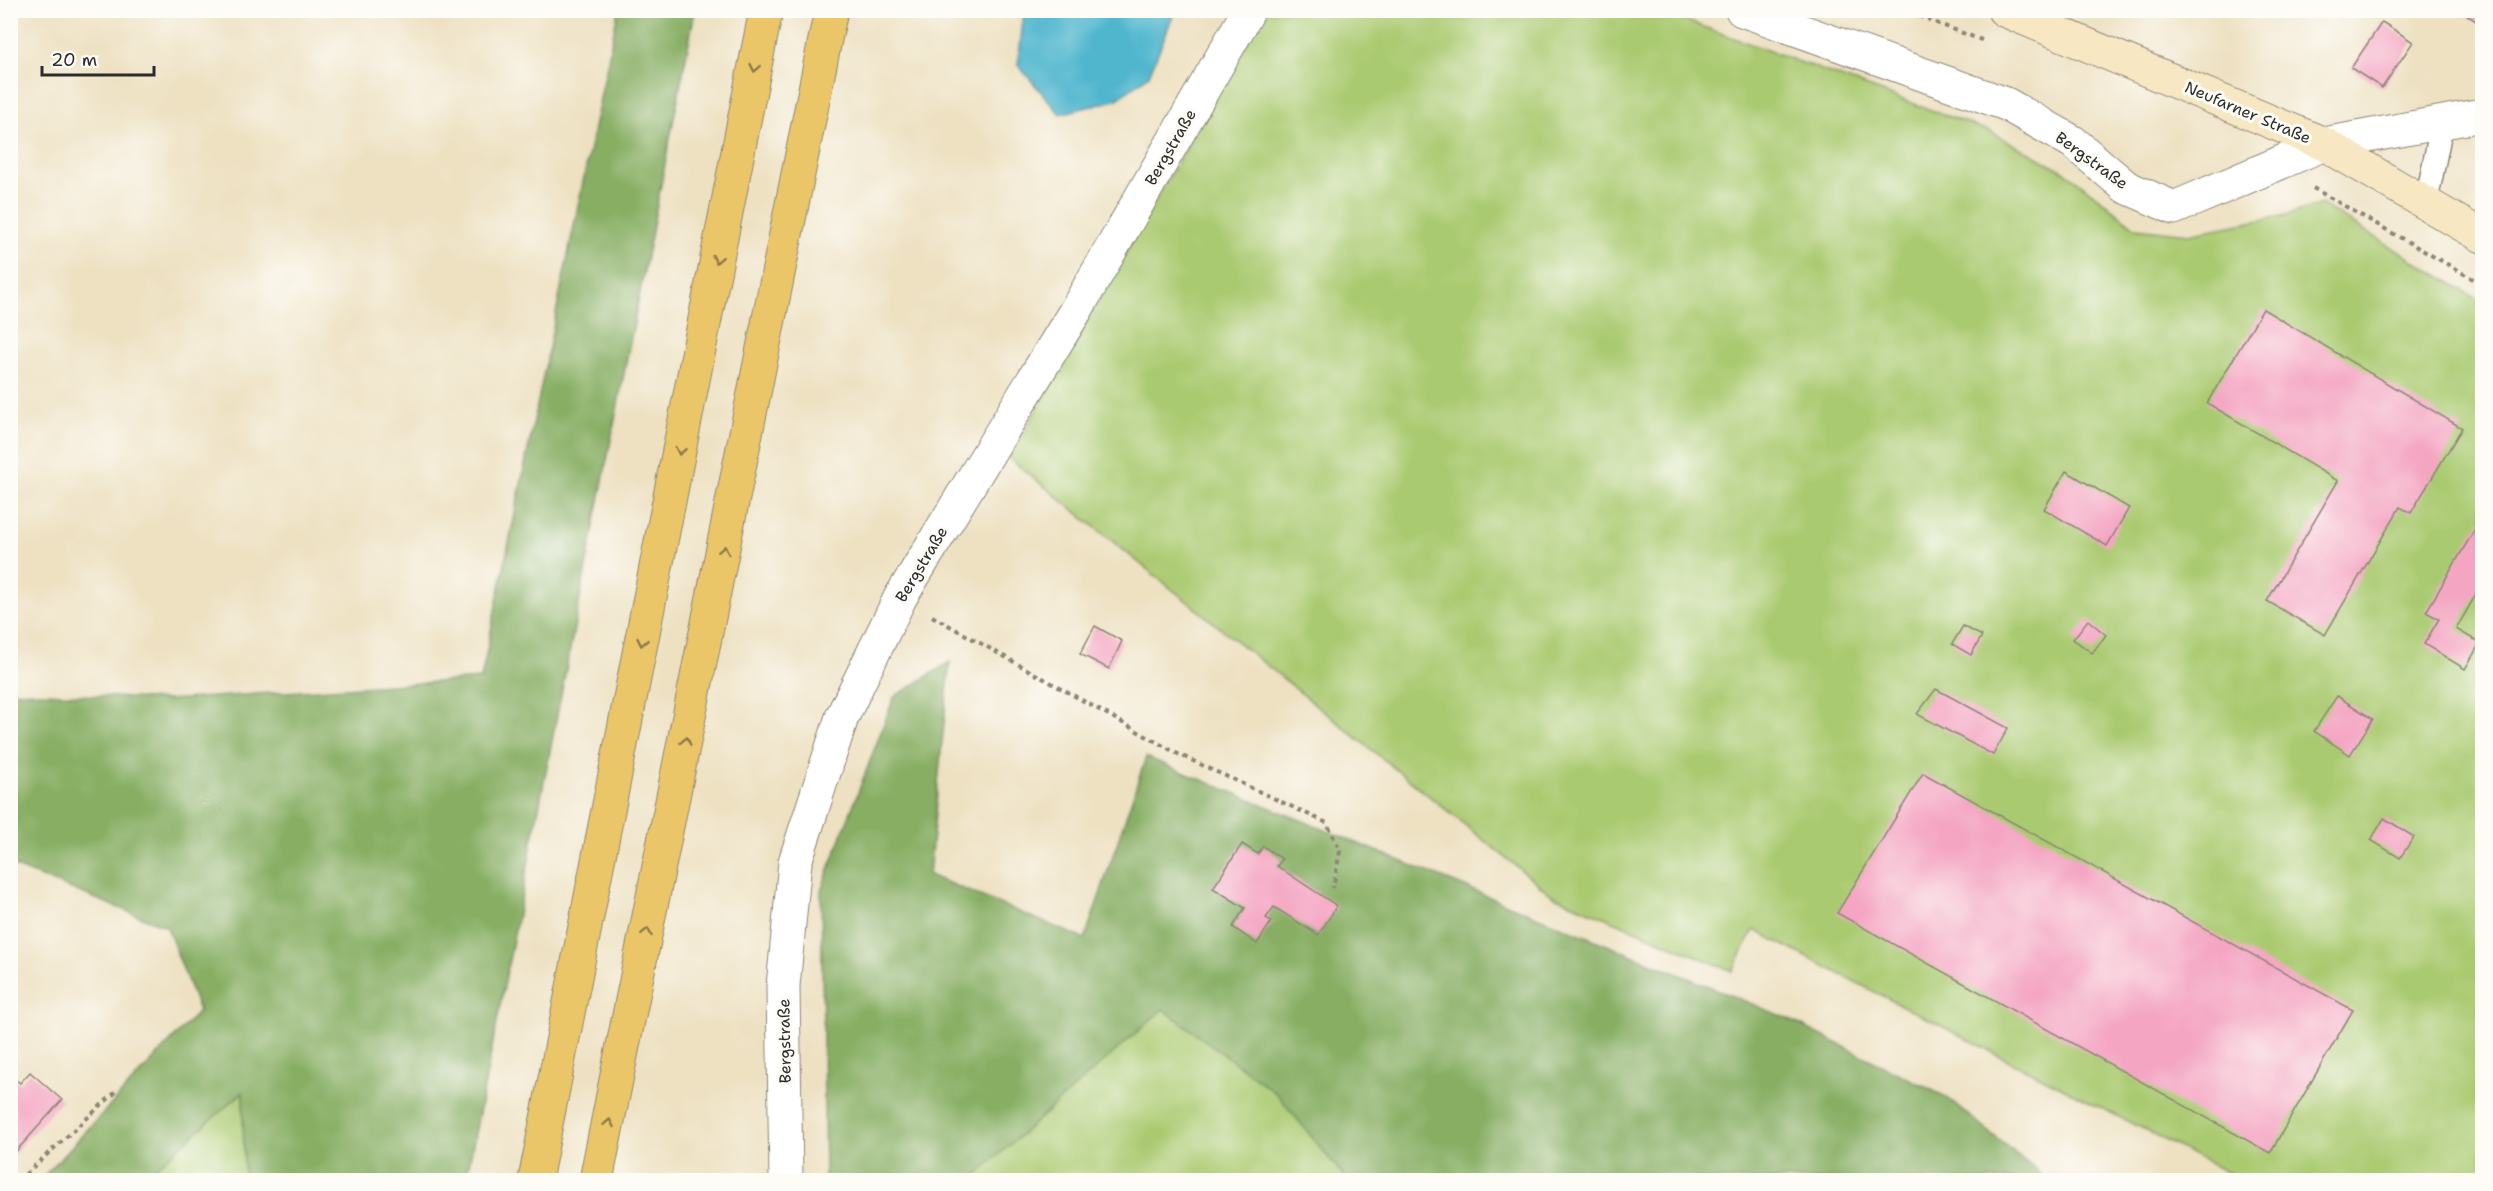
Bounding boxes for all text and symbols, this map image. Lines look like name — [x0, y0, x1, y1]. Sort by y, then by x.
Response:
scale bar — [42, 39, 154, 77]
text: 20 m — [51, 48, 97, 72]
one-way arrow — [749, 63, 762, 73]
street label: Neufarner Straße — [2182, 76, 2314, 148]
street label: Bergstraße — [1140, 105, 1201, 189]
street label: Bergstraße — [2051, 127, 2132, 194]
one-way arrow — [711, 254, 724, 264]
one-way arrow — [674, 445, 687, 455]
street label: Bergstraße — [891, 522, 952, 606]
one-way arrow — [717, 545, 730, 555]
one-way arrow — [636, 637, 649, 647]
one-way arrow — [679, 736, 692, 746]
one-way arrow — [640, 927, 653, 937]
street label: Bergstraße — [773, 998, 796, 1084]
one-way arrow — [602, 1119, 615, 1129]

